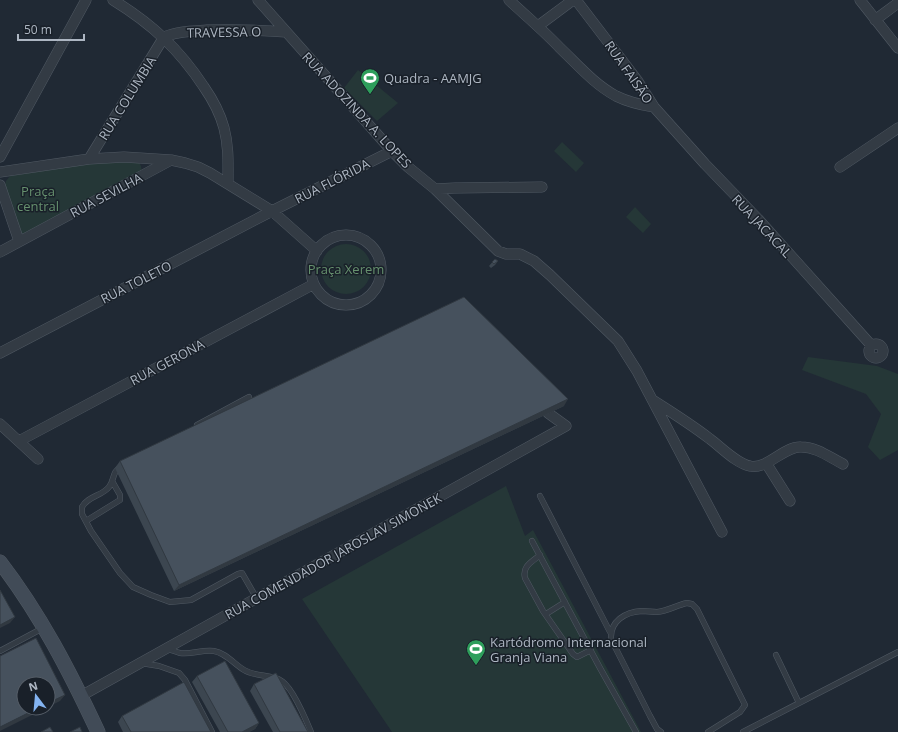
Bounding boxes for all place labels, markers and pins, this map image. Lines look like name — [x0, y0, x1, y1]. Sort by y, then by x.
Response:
sports icon: Quadra - AAMJG — [359, 67, 381, 95]
place label: Quadra - AAMJG — [384, 69, 482, 87]
place label: Kartódromo Internacional Granja Viana — [490, 633, 647, 666]
sports icon: Kartódromo Internacional Granja Viana — [465, 638, 487, 666]

